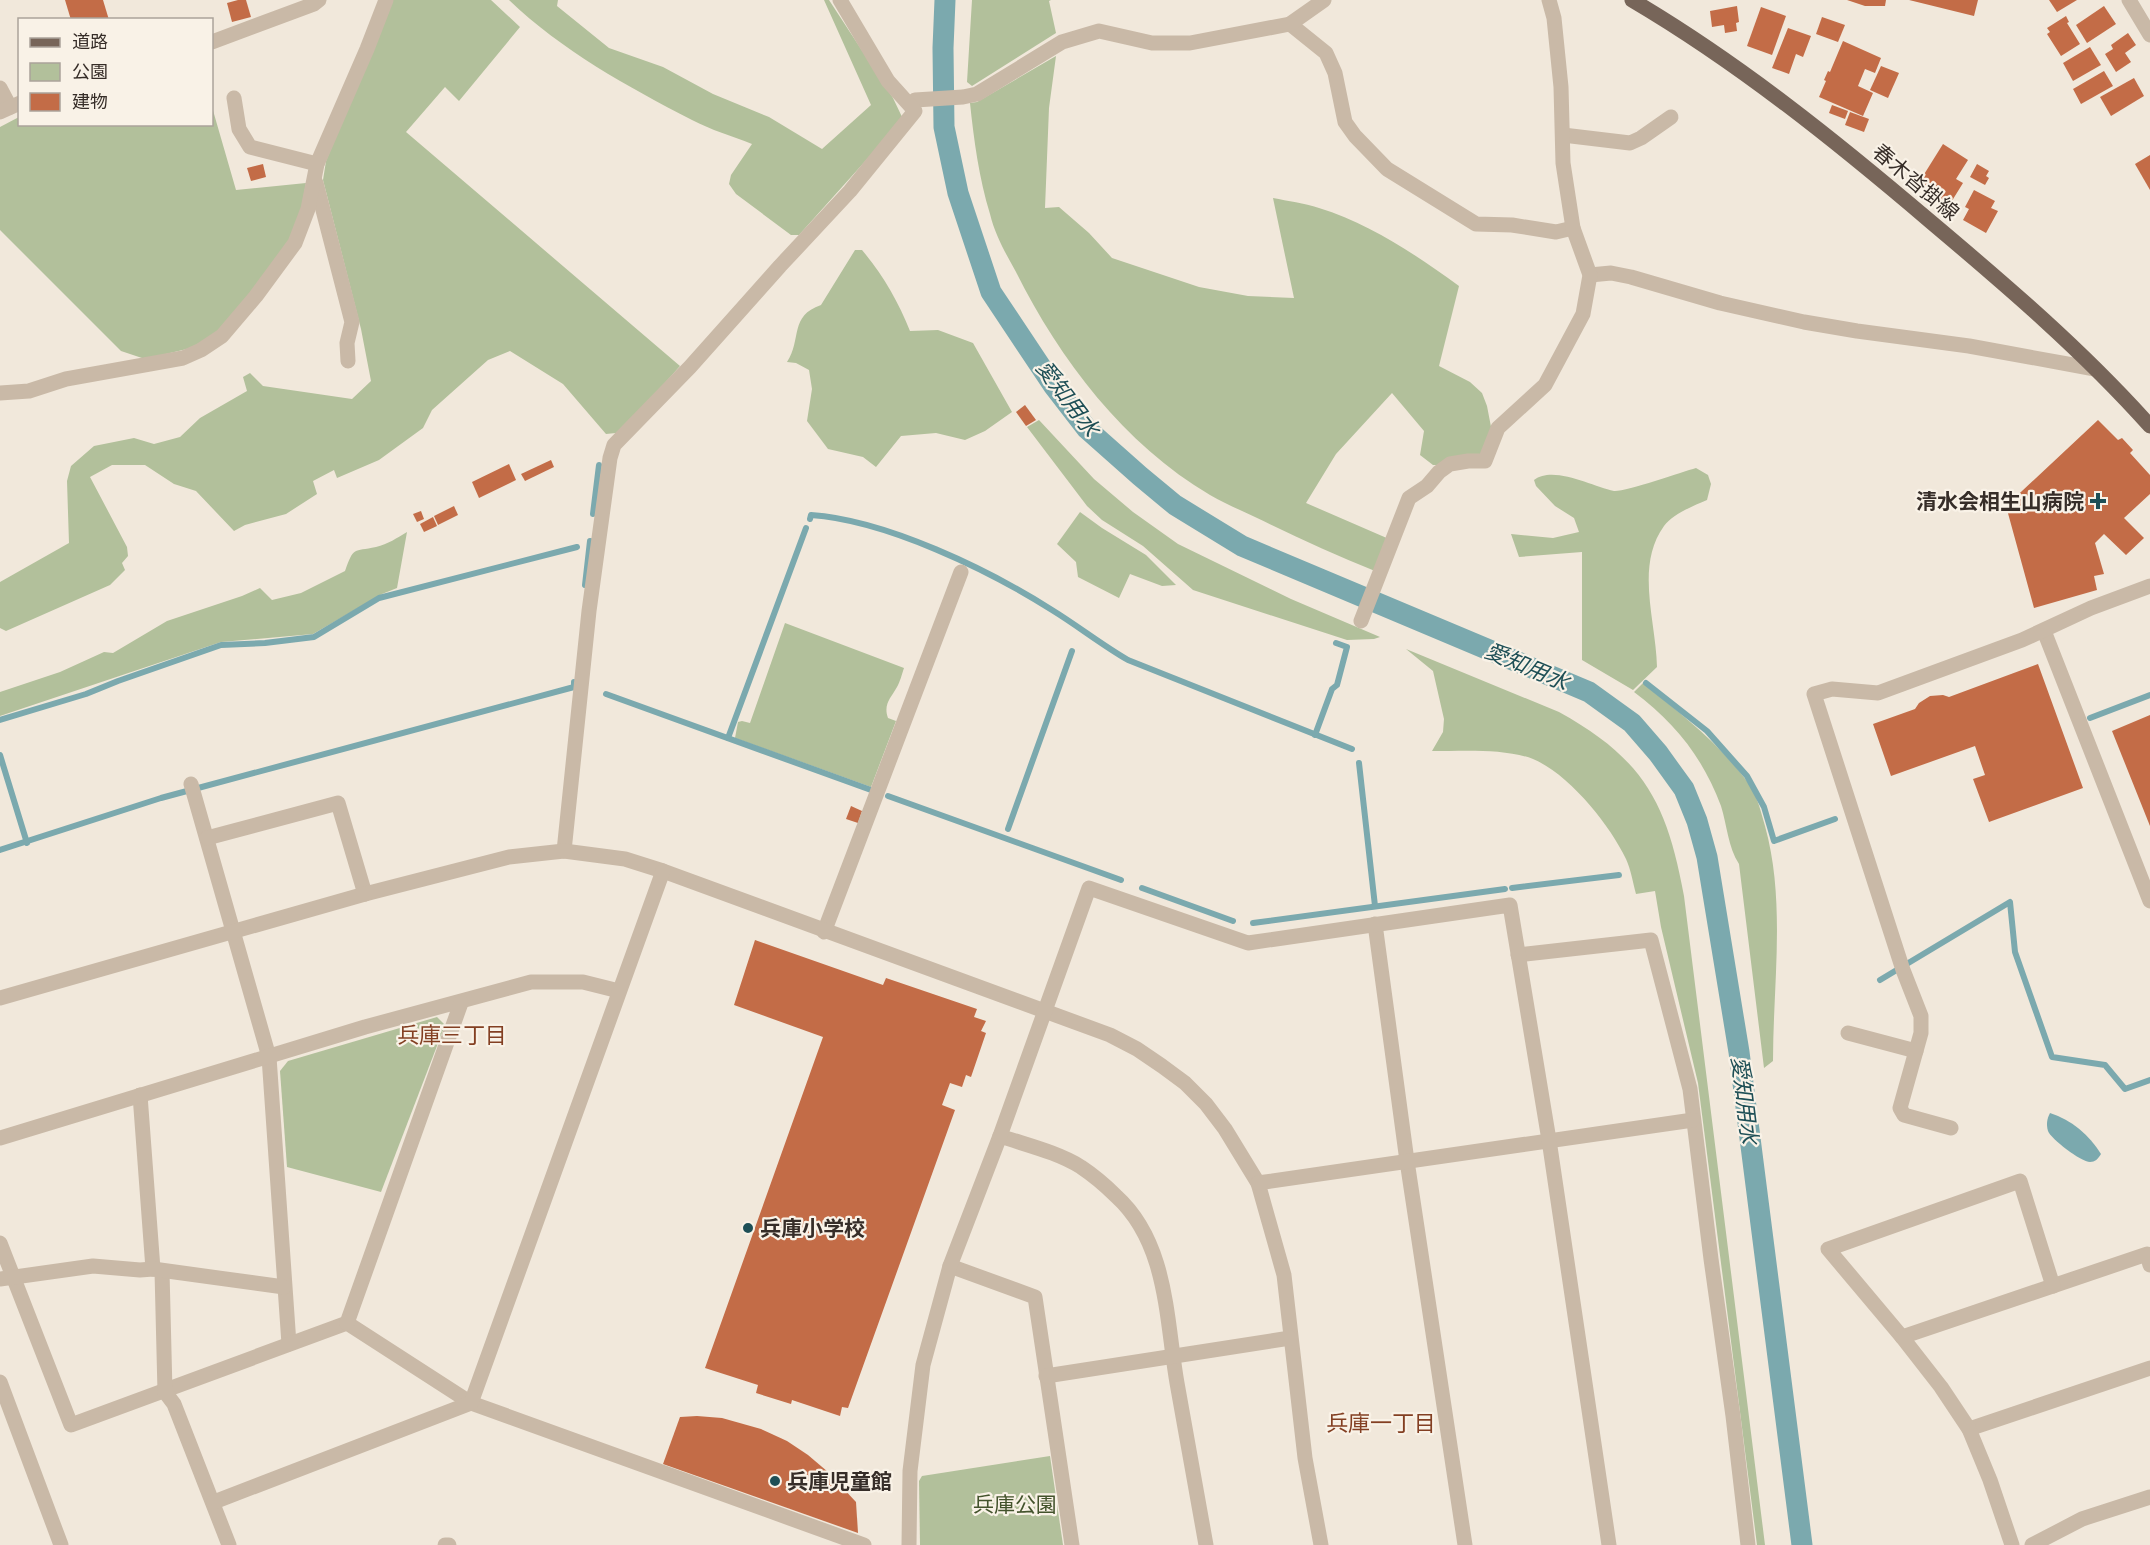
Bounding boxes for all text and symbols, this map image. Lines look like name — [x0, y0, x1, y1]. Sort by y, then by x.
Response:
legend — [18, 18, 213, 126]
text: 道路 — [72, 31, 108, 52]
text: 公園 — [72, 61, 108, 82]
text: 建物 — [72, 91, 108, 112]
street label: 春木沓掛線 — [1868, 139, 1964, 225]
water label: 愛知用水 — [1031, 355, 1106, 443]
place label: 清水会相生山病院 — [1916, 489, 2084, 514]
marker: 清水会相生山病院 — [2089, 492, 2107, 510]
water label: 愛知用水 — [1481, 637, 1574, 696]
district label: 兵庫三丁目 — [397, 1022, 507, 1048]
water label: 愛知用水 — [1727, 1055, 1764, 1147]
place label: 兵庫小学校 — [760, 1216, 865, 1241]
marker: 兵庫小学校 — [741, 1221, 755, 1235]
district label: 兵庫一丁目 — [1326, 1410, 1436, 1436]
place label: 兵庫児童館 — [787, 1469, 892, 1494]
marker: 兵庫児童館 — [768, 1474, 782, 1488]
park label: 兵庫公園 — [973, 1492, 1057, 1517]

